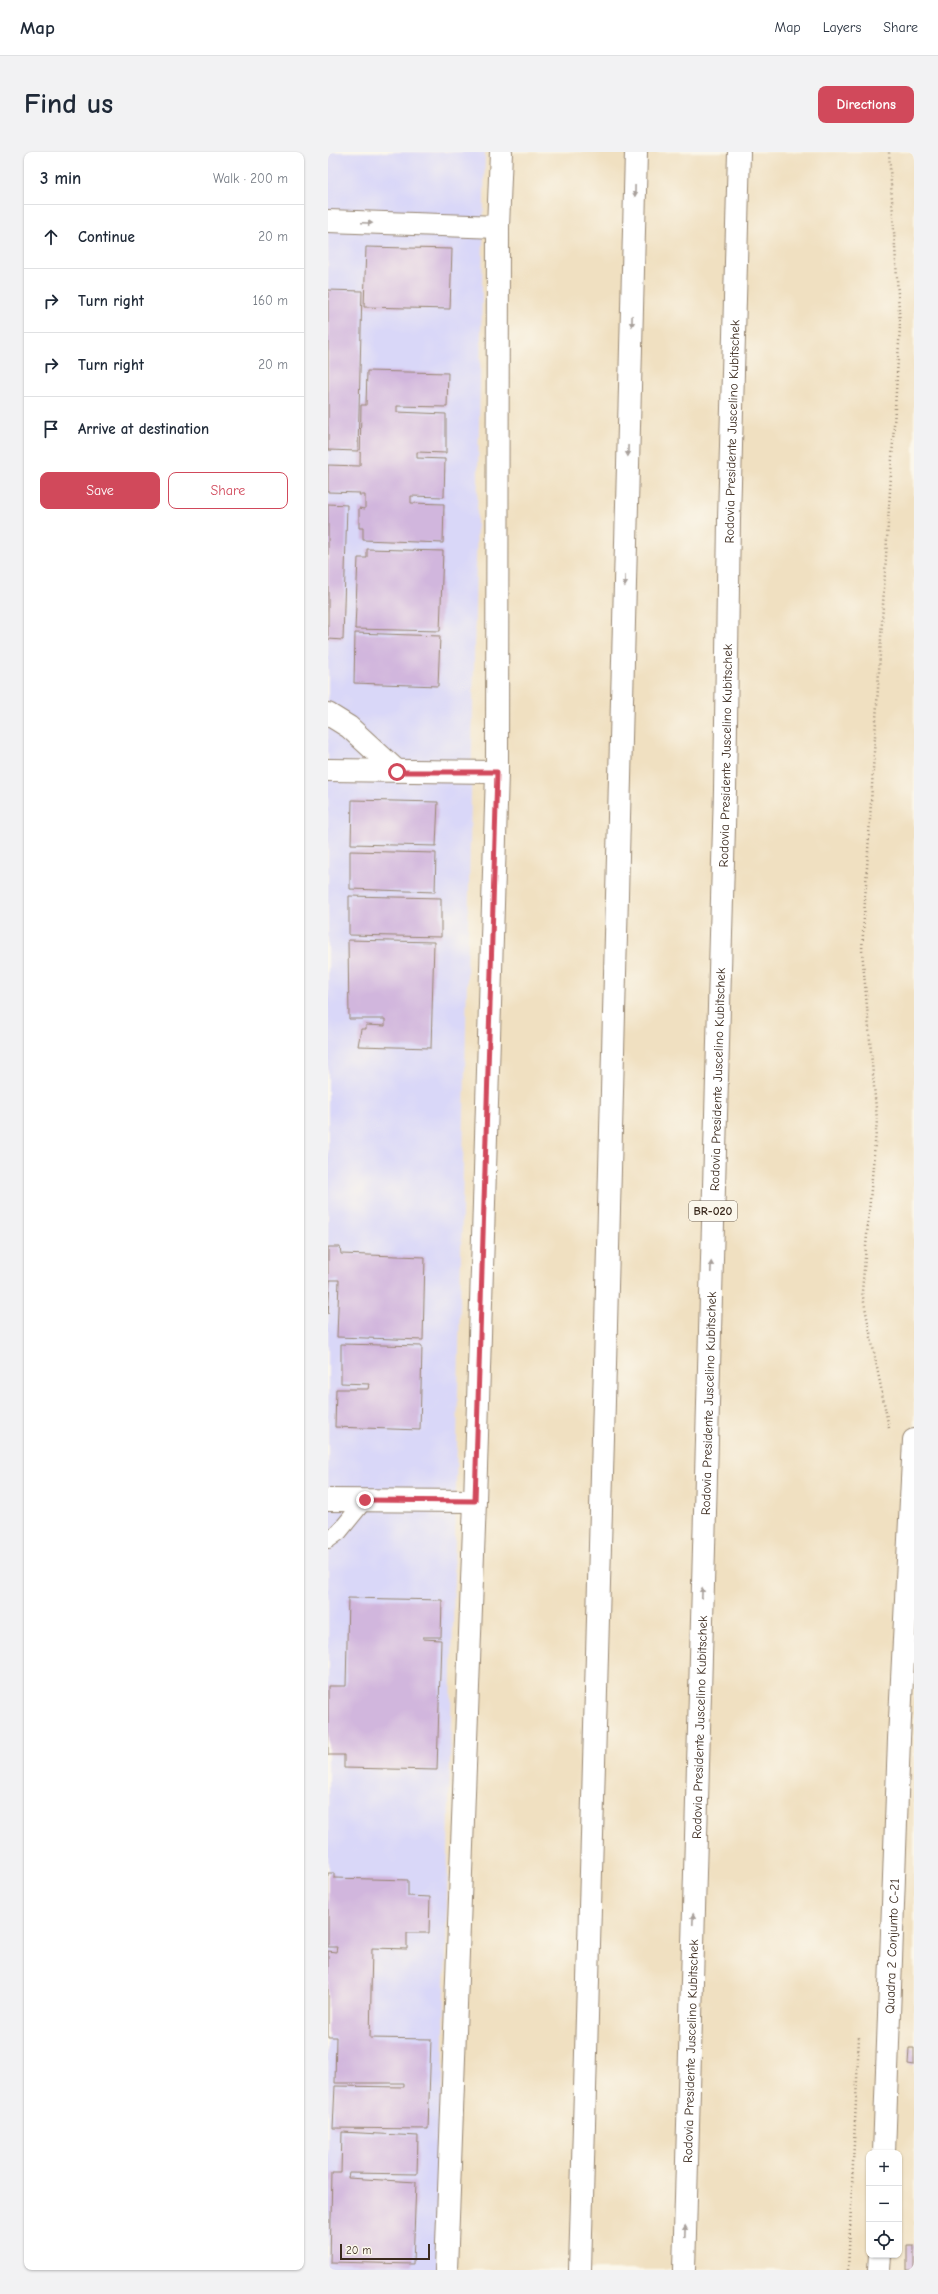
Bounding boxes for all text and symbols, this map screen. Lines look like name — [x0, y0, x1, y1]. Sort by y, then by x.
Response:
text: Map — [20, 17, 55, 39]
text: Map — [774, 19, 801, 36]
text: Layers — [823, 19, 861, 36]
text: Share — [883, 19, 918, 36]
button: Directions — [818, 86, 914, 123]
text: Find us — [24, 88, 113, 120]
text: 3 min — [40, 169, 81, 188]
text: Walk · 200 m — [213, 171, 288, 186]
one-way arrow — [632, 185, 638, 198]
one-way arrow — [361, 219, 373, 226]
icon: ahead — [40, 226, 62, 248]
text: Continue — [78, 228, 135, 246]
text: 20 m — [258, 229, 288, 244]
icon: right — [40, 290, 62, 312]
text: Turn right — [78, 292, 144, 310]
text: 160 m — [253, 293, 288, 308]
one-way arrow — [628, 315, 635, 327]
street label: Rodovia Presidente Juscelino Kubitschek — [722, 319, 742, 543]
icon: right — [40, 354, 62, 376]
text: Turn right — [78, 356, 144, 374]
text: 20 m — [258, 357, 288, 372]
icon: arrive — [40, 418, 62, 440]
text: Arrive at destination — [78, 420, 209, 438]
one-way arrow — [625, 445, 632, 457]
button: Save — [40, 472, 160, 509]
button: Share — [168, 472, 288, 509]
one-way arrow — [622, 575, 628, 588]
street label: Rodovia Presidente Juscelino Kubitschek — [716, 643, 735, 868]
route start — [388, 763, 406, 781]
street label: Rodovia Presidente Juscelino Kubitschek — [707, 967, 728, 1191]
road number: BR-020 — [689, 1201, 737, 1221]
one-way arrow — [708, 1260, 714, 1273]
street label: Rodovia Presidente Juscelino Kubitschek — [698, 1291, 719, 1515]
route end — [356, 1491, 374, 1509]
one-way arrow — [699, 1586, 705, 1599]
street label: Rodovia Presidente Juscelino Kubitschek — [689, 1615, 710, 1839]
street label: Quadra 2 Conjunto C-21 — [882, 1878, 902, 2014]
one-way arrow — [690, 1913, 697, 1925]
street label: Rodovia Presidente Juscelino Kubitschek — [680, 1938, 701, 2163]
map controls — [866, 2150, 902, 2258]
button: + — [866, 2150, 902, 2186]
button: − — [866, 2186, 902, 2222]
button: locate — [866, 2222, 902, 2258]
one-way arrow — [682, 2224, 688, 2237]
scale bar — [340, 2242, 430, 2261]
text: 20 m — [346, 2244, 371, 2257]

